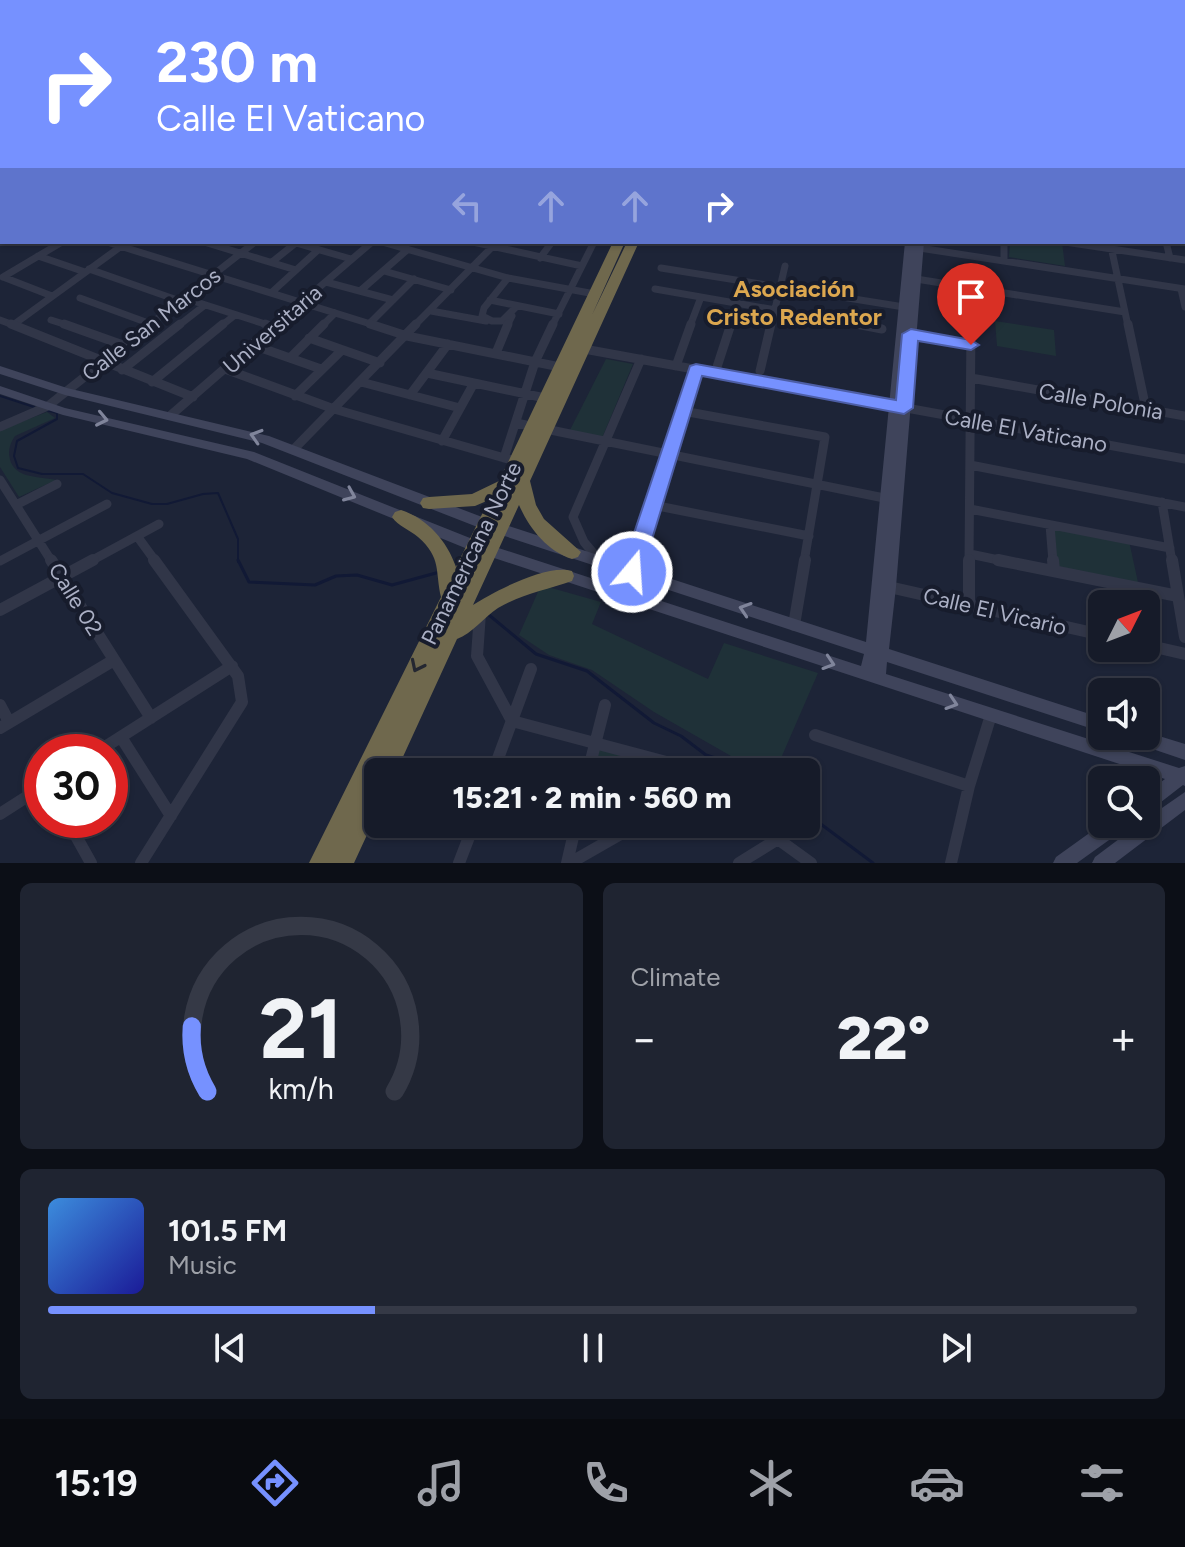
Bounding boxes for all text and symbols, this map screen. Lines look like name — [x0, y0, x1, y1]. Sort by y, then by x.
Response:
text: 230 m — [156, 29, 318, 96]
icon: right — [24, 32, 128, 136]
text: Calle El Vaticano — [156, 97, 425, 140]
icon: left — [445, 184, 489, 228]
icon: ahead — [529, 184, 573, 228]
icon: ahead — [613, 184, 657, 228]
icon: right — [697, 184, 741, 228]
street label: Calle San Marcos — [76, 262, 226, 387]
pin — [937, 263, 1005, 345]
district label: Asociación Cristo Redentor — [706, 274, 882, 331]
icon: arrive — [949, 275, 993, 319]
street label: Universitaria — [217, 279, 327, 380]
street label: Calle Polonia — [1037, 377, 1165, 426]
street label: Calle El Vaticano — [942, 403, 1109, 458]
one-way arrow — [95, 410, 108, 427]
one-way arrow — [249, 429, 263, 445]
street label: Panamericana Norte — [415, 457, 527, 649]
one-way arrow — [342, 485, 356, 501]
position arrow — [590, 530, 674, 614]
street label: Calle 02 — [43, 558, 108, 641]
street label: Calle El Vicario — [921, 582, 1069, 641]
north arrow — [1088, 590, 1160, 662]
map controls — [1088, 590, 1160, 838]
one-way arrow — [739, 602, 753, 618]
one-way arrow — [822, 653, 836, 669]
one-way arrow — [411, 658, 427, 673]
button: sound — [1088, 678, 1160, 750]
one-way arrow — [944, 693, 958, 709]
speed limit sign: 30 — [24, 734, 128, 838]
button: search — [1088, 766, 1160, 838]
text: 15:21 · 2 min · 560 m — [453, 779, 731, 816]
text: Climate — [631, 961, 720, 993]
text: 21 — [260, 979, 343, 1079]
text: 22° — [837, 1002, 931, 1074]
text: − — [631, 1012, 658, 1065]
text: + — [1110, 1012, 1137, 1065]
text: km/h — [269, 1072, 334, 1106]
text: 101.5 FM — [168, 1212, 287, 1249]
text: Music — [168, 1249, 237, 1281]
icon: previous — [208, 1326, 252, 1370]
icon: pause — [571, 1326, 615, 1370]
icon: next — [934, 1326, 978, 1370]
icon: directions — [247, 1455, 303, 1511]
icon: music — [413, 1455, 469, 1511]
icon: phone — [578, 1455, 634, 1511]
icon: climate — [743, 1455, 799, 1511]
icon: car — [909, 1455, 965, 1511]
icon: filters — [1074, 1455, 1130, 1511]
text: 15:19 — [55, 1462, 138, 1505]

